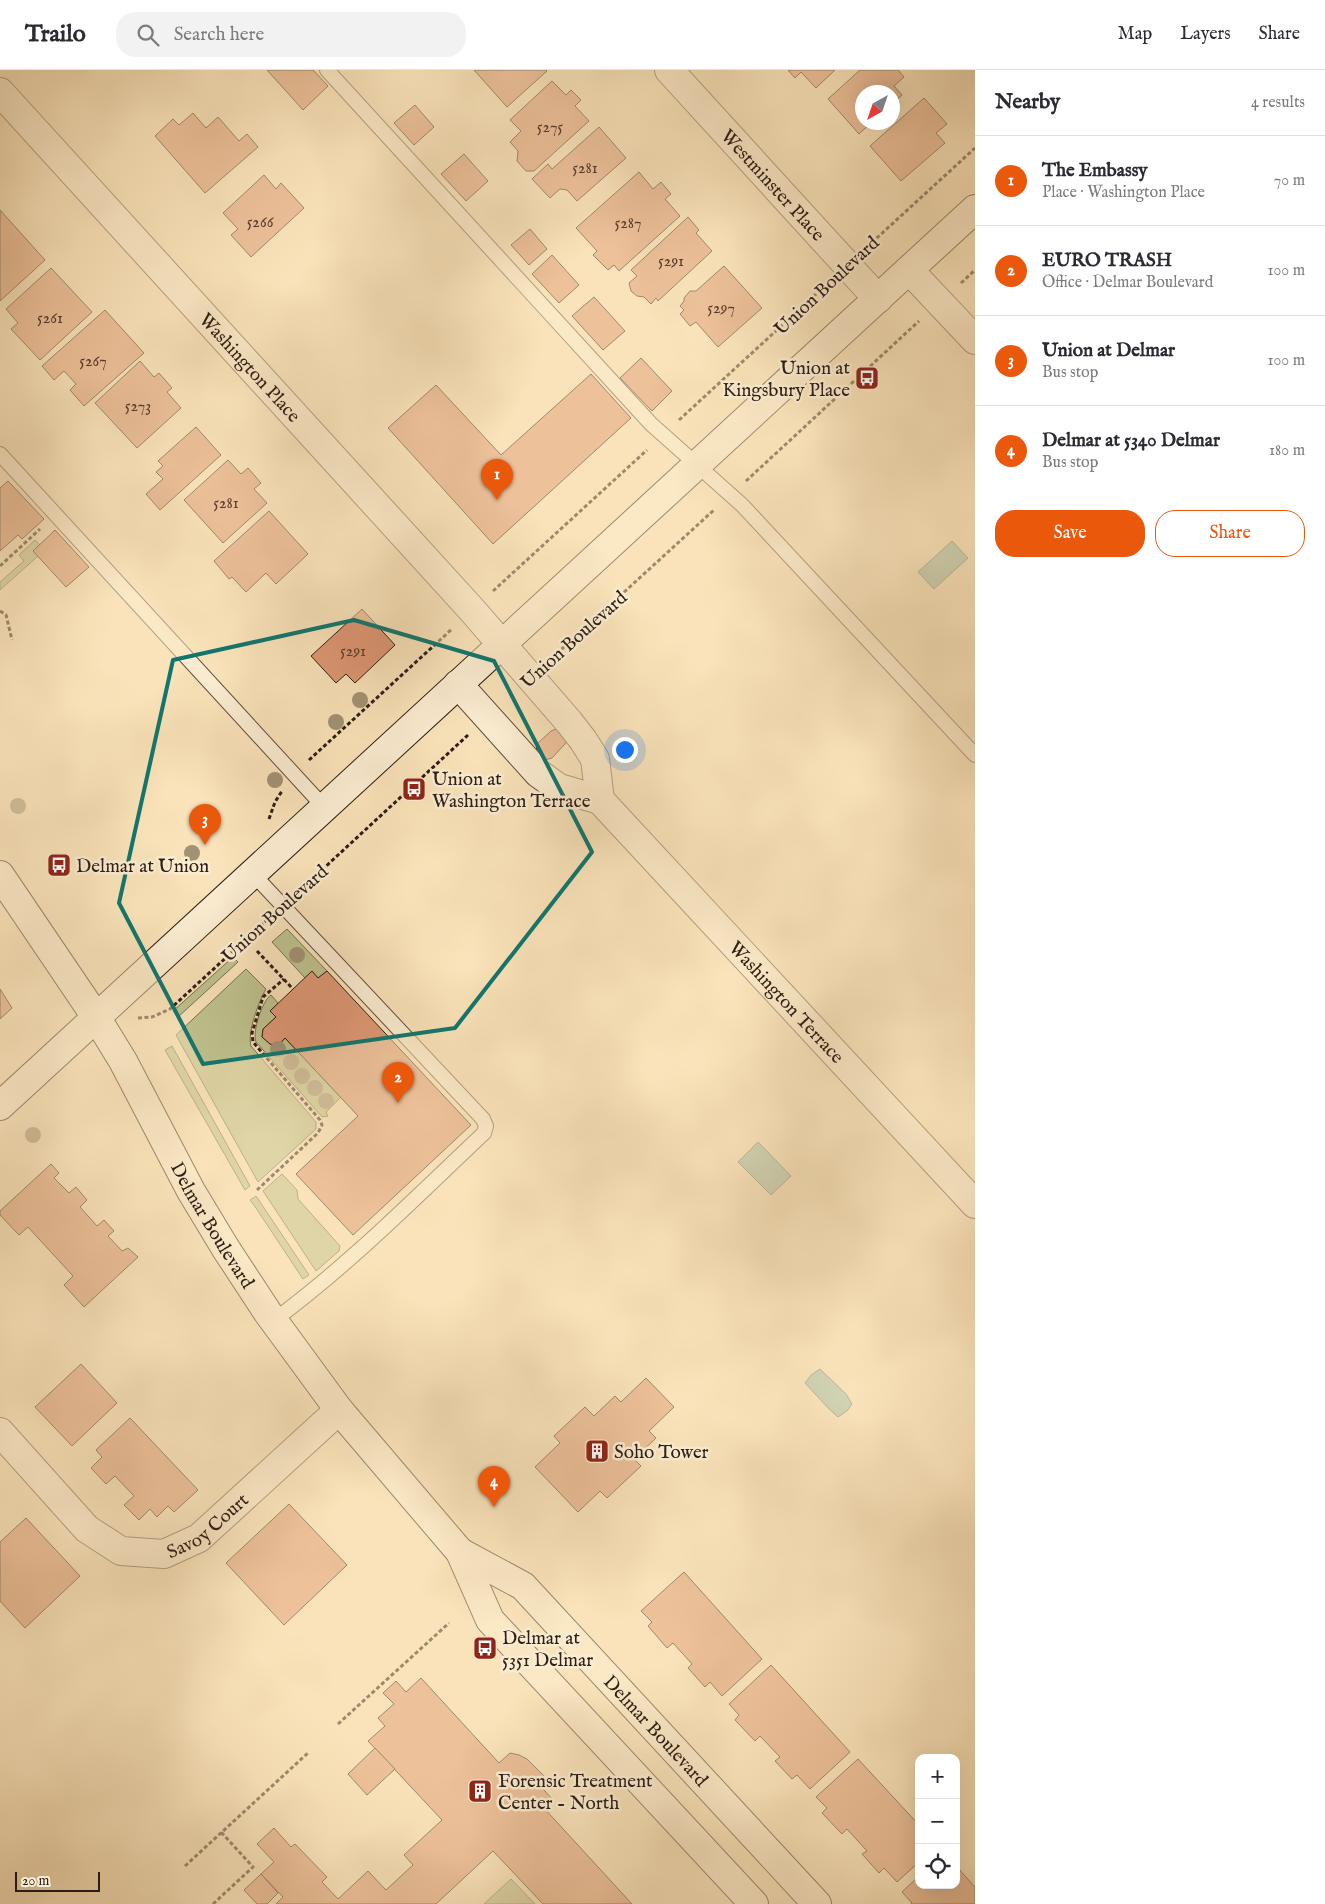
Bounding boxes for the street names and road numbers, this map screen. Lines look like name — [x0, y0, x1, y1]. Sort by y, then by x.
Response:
street label: Westminster Place — [715, 125, 829, 247]
street label: Union Boulevard — [770, 231, 886, 341]
street label: Washington Place — [193, 309, 305, 428]
street label: Union Boulevard — [516, 586, 633, 695]
street label: Union Boulevard — [217, 860, 334, 969]
street label: Washington Terrace — [723, 937, 849, 1069]
street label: Delmar Boulevard — [164, 1158, 259, 1294]
street label: Savoy Court — [163, 1488, 255, 1565]
street label: Delmar Boulevard — [597, 1671, 713, 1793]

